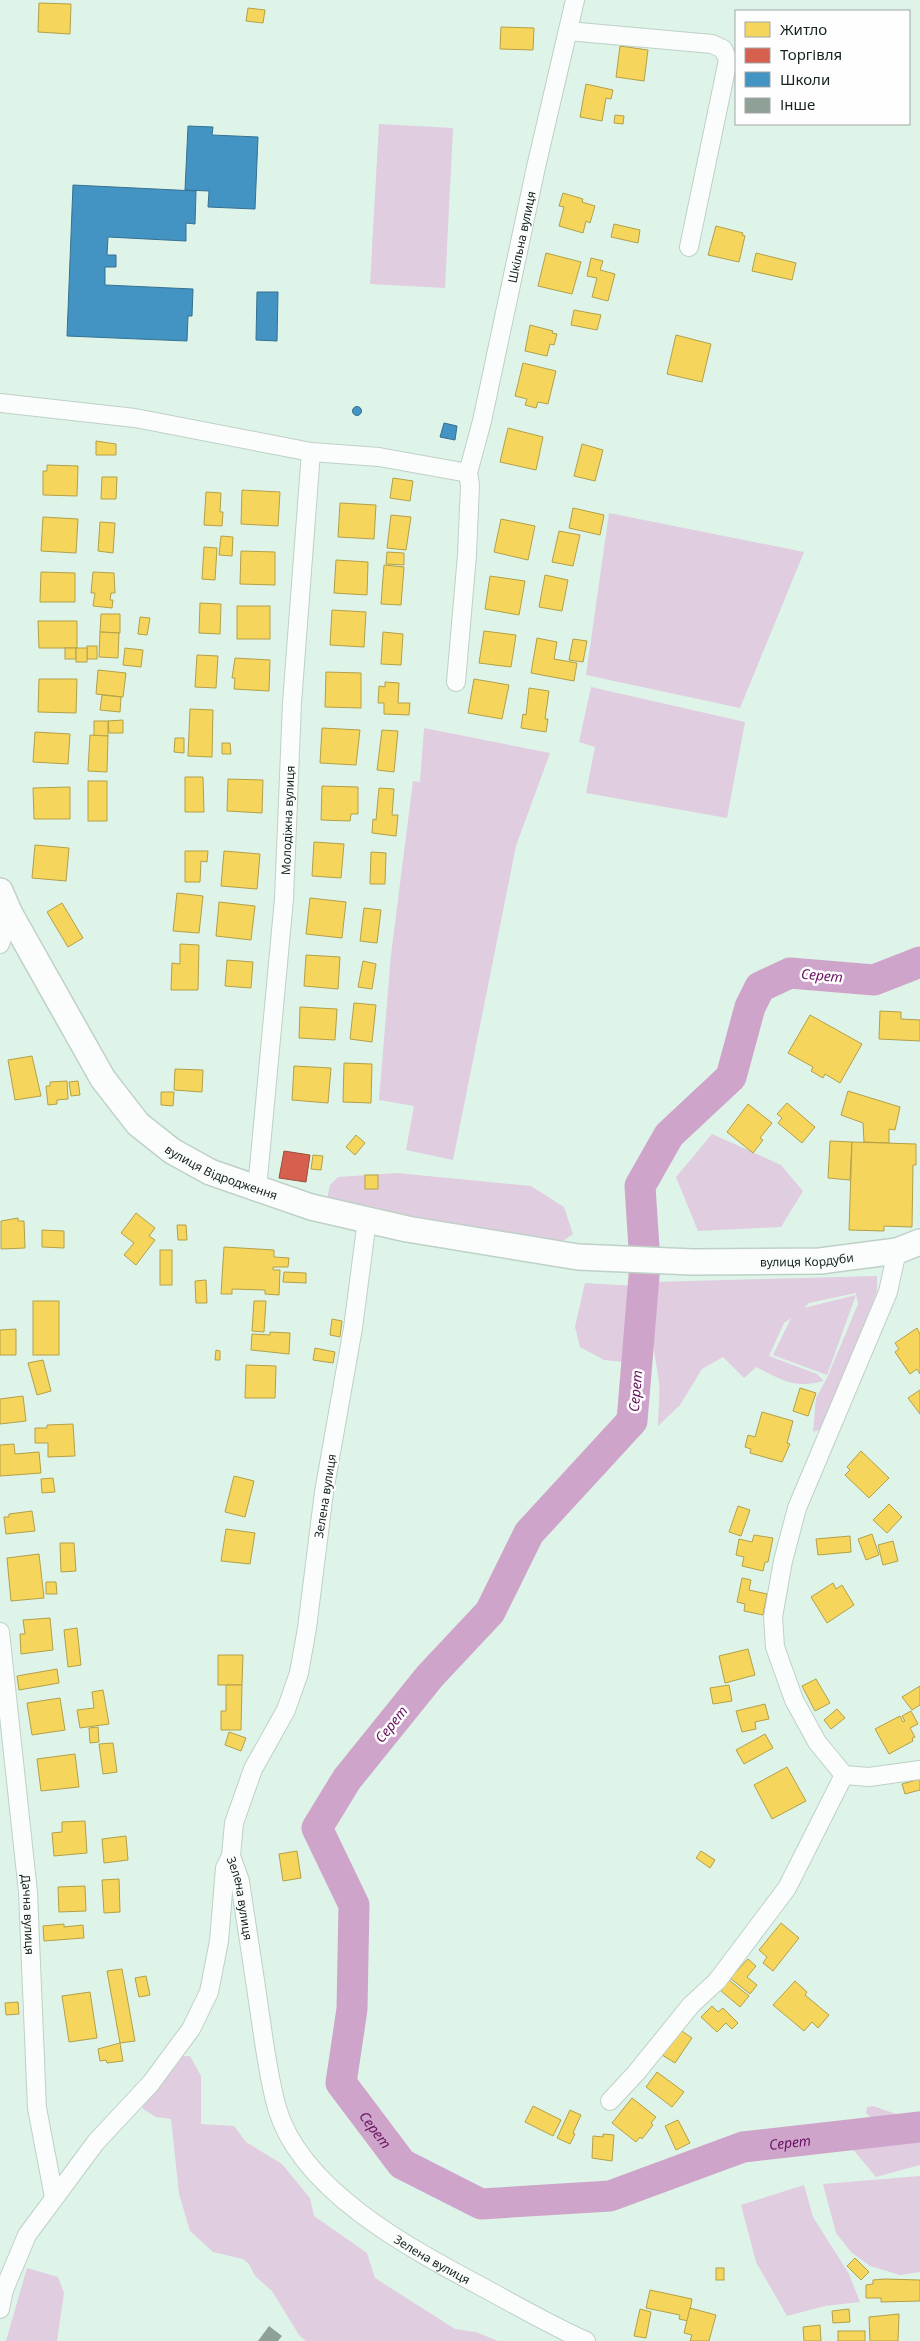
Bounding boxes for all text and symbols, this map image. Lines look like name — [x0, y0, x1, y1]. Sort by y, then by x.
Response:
legend — [735, 10, 910, 125]
text: Житло — [780, 19, 827, 39]
text: Торгівля — [780, 44, 842, 64]
text: Школи — [780, 69, 830, 89]
text: Інше — [780, 94, 815, 114]
street label: Шкільна вулиця — [503, 189, 539, 285]
street label: Молодіжна вулиця — [276, 765, 298, 876]
water label: Серет — [800, 964, 844, 986]
street label: вулиця Відродження — [162, 1140, 280, 1203]
street label: вулиця Кордуби — [760, 1248, 855, 1270]
water label: Серет — [624, 1369, 646, 1413]
street label: Зелена вулиця — [310, 1453, 340, 1539]
water label: Серет — [370, 1702, 412, 1746]
street label: Зелена вулиця — [223, 1854, 257, 1941]
street label: Дачна вулиця — [18, 1873, 39, 1955]
water label: Серет — [356, 2107, 396, 2152]
water label: Серет — [768, 2130, 812, 2154]
street label: Зелена вулиця — [391, 2230, 474, 2288]

